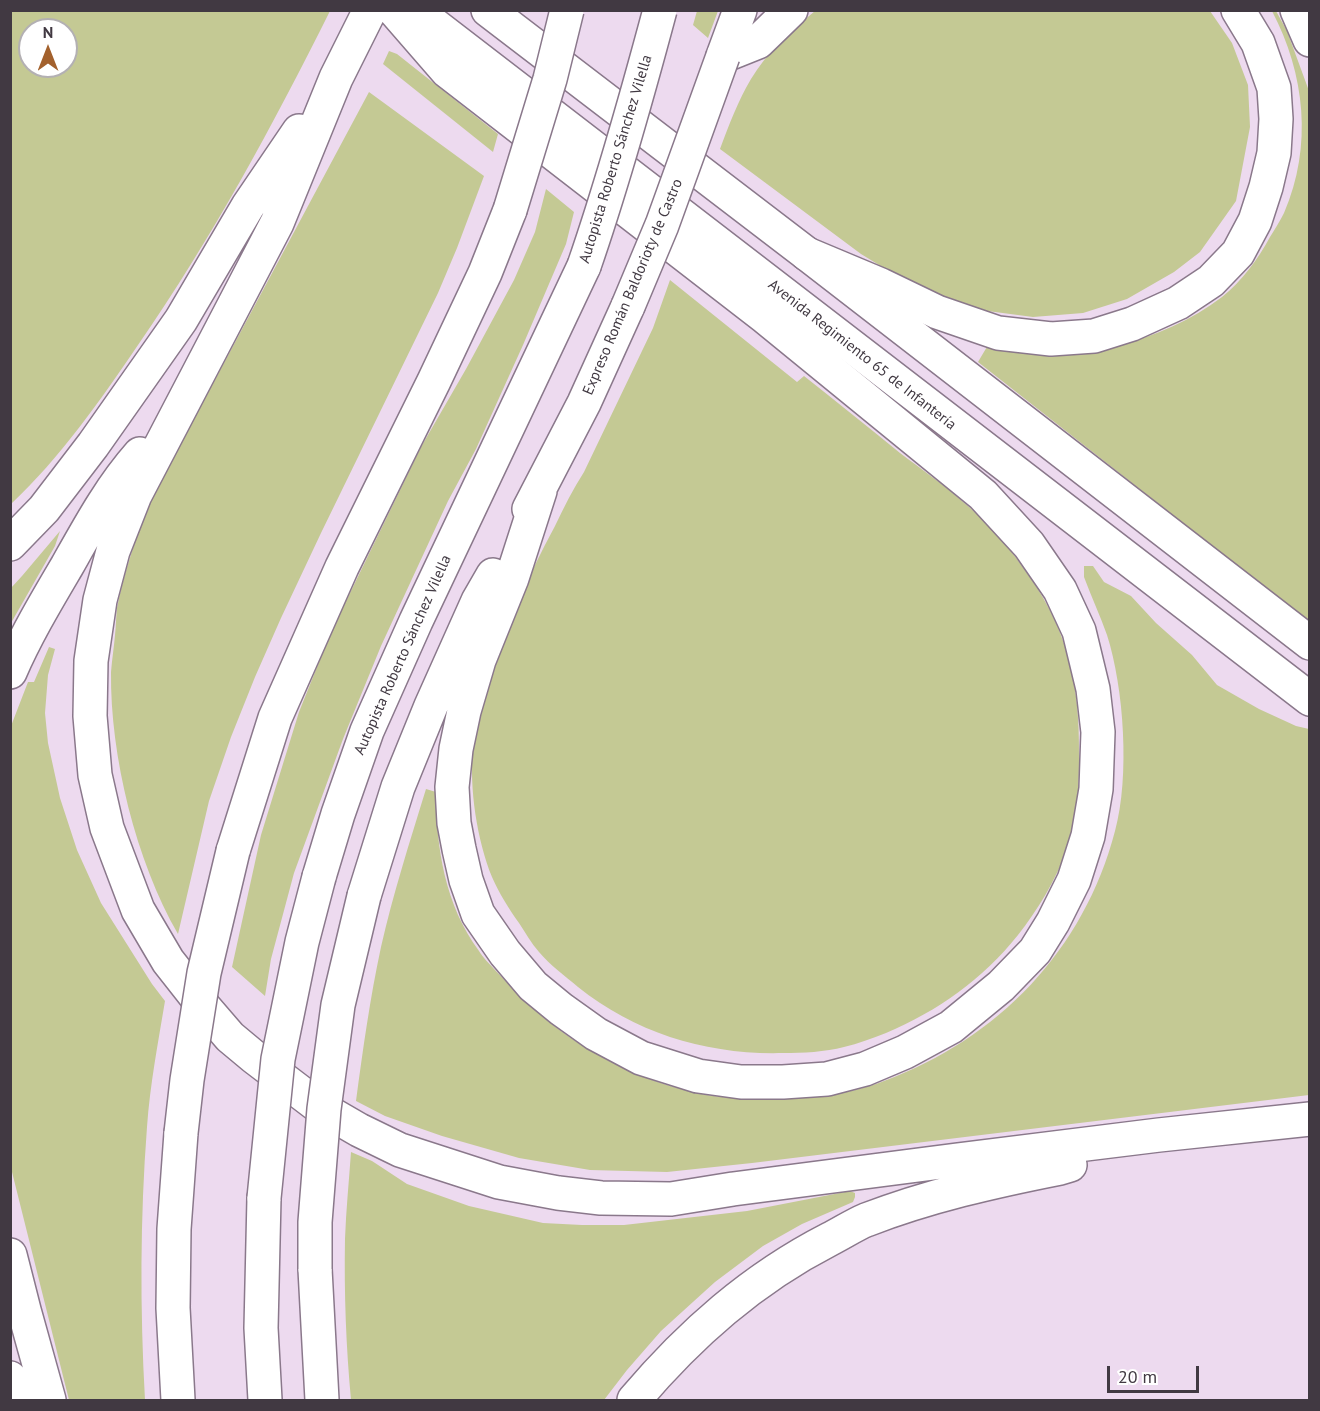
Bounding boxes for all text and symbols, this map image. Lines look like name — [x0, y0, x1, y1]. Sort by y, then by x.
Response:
north arrow — [18, 18, 78, 78]
text: N — [43, 22, 53, 42]
street label: Autopista Roberto Sánchez Vilella — [576, 53, 656, 265]
street label: Expreso Román Baldorioty de Castro — [579, 176, 687, 398]
street label: Avenida Regimiento 65 de Infantería — [764, 276, 960, 434]
street label: Autopista Roberto Sánchez Vilella — [351, 552, 455, 758]
scale bar — [1110, 1354, 1202, 1392]
text: 20 m — [1118, 1365, 1157, 1388]

